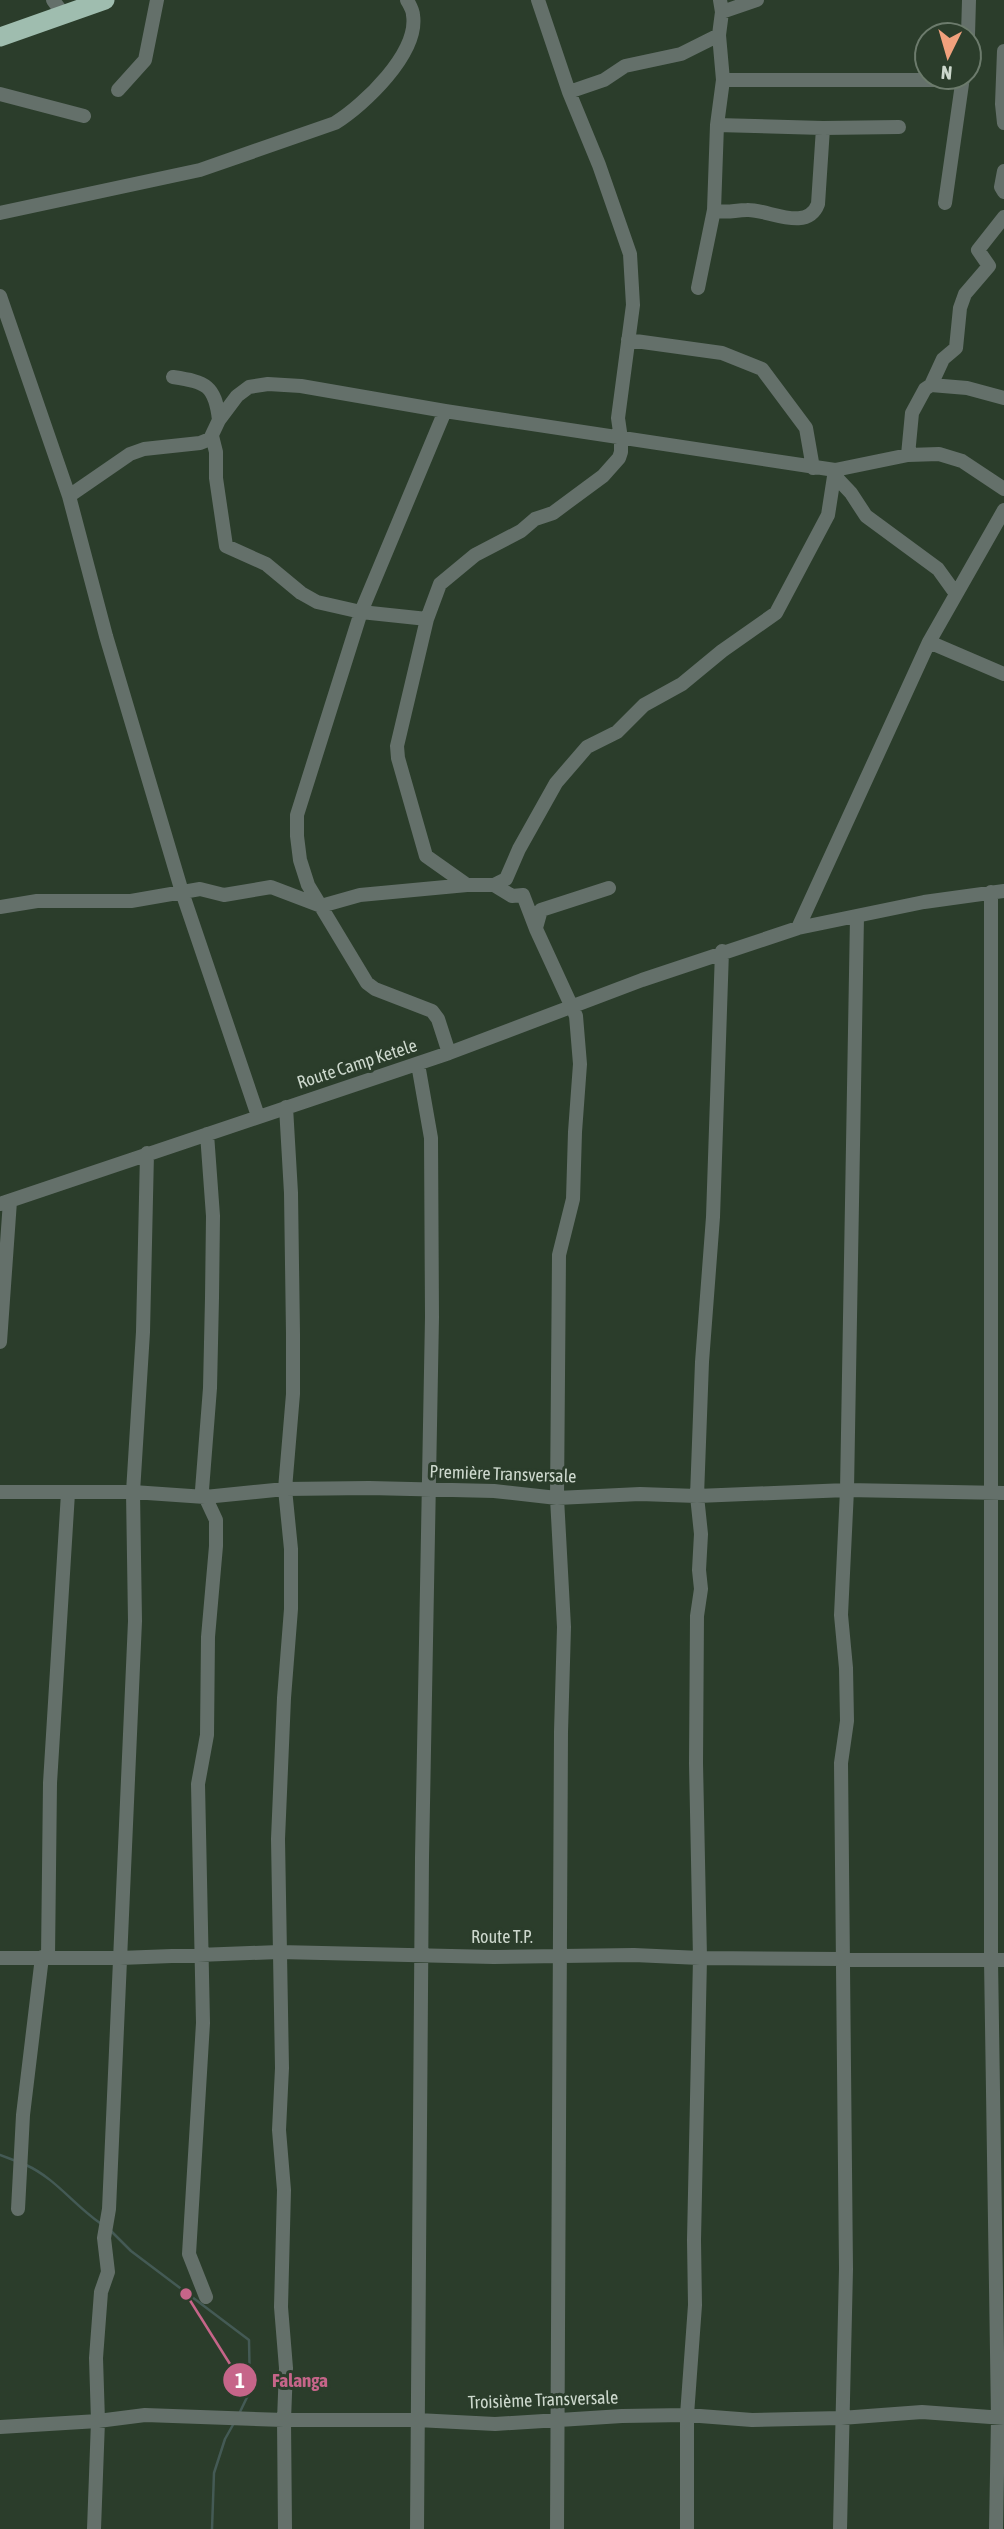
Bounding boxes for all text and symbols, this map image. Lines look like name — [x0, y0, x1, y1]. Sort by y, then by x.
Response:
north arrow — [913, 21, 983, 91]
text: N — [940, 61, 953, 84]
street label: Route Camp Ketele — [294, 1034, 419, 1093]
street label: Première Transversale — [429, 1460, 577, 1487]
street label: Route T.P. — [471, 1926, 533, 1947]
callout: Falanga — [223, 2360, 342, 2400]
text: 1 — [235, 2368, 245, 2392]
text: Falanga — [272, 2369, 328, 2391]
street label: Troisième Transversale — [467, 2386, 619, 2413]

